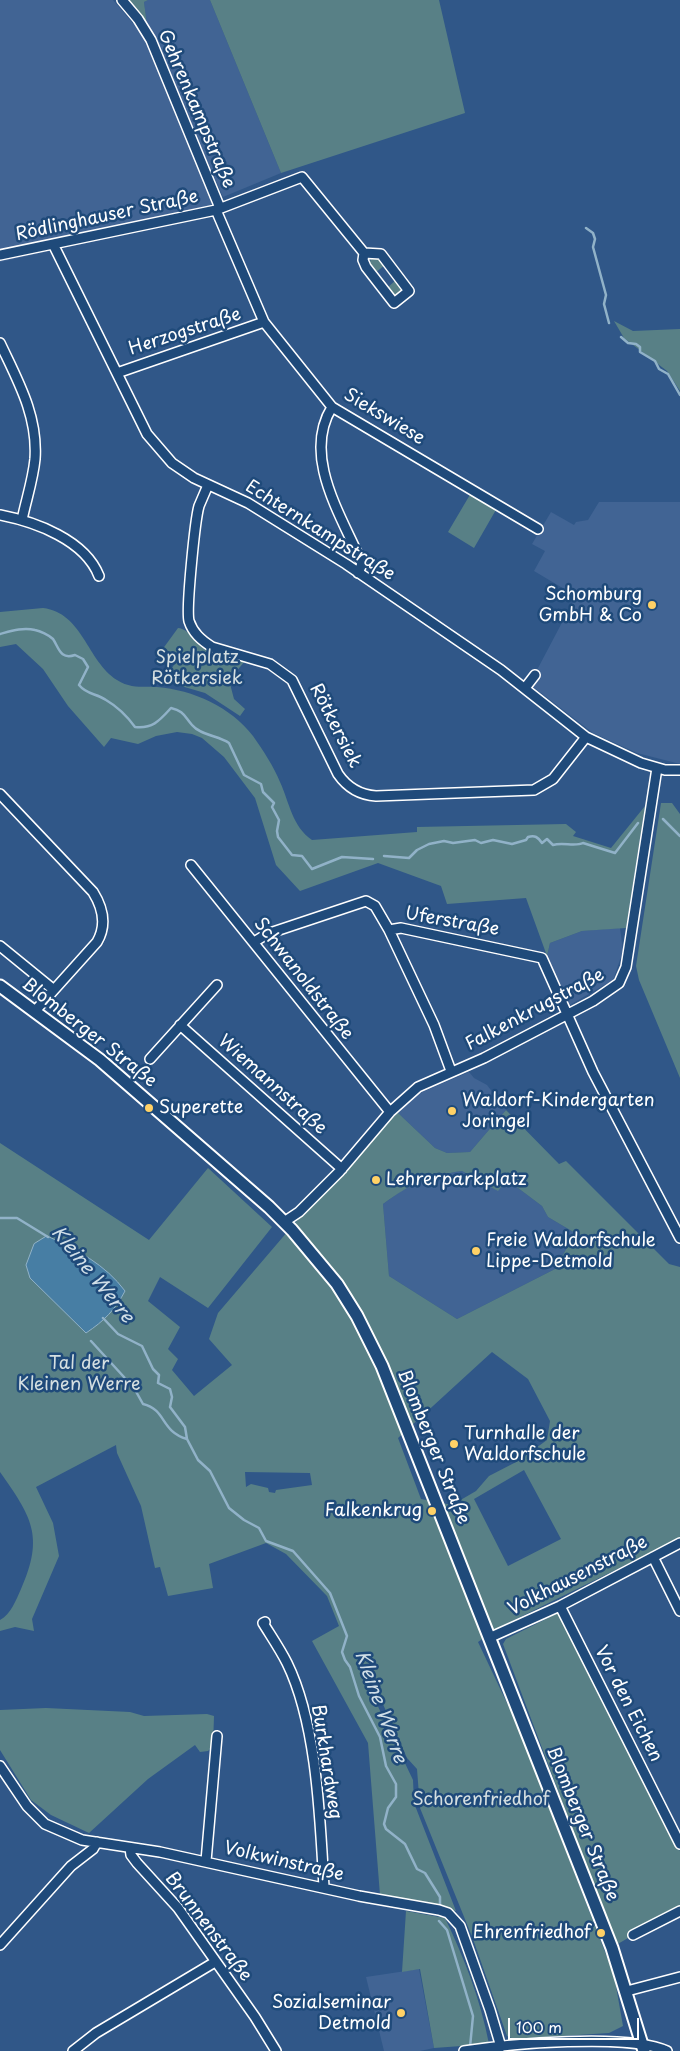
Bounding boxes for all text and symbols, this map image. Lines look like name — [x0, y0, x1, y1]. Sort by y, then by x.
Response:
street label: Gehrenkampstraße — [153, 27, 239, 191]
street label: Rödlinghauser Straße — [14, 186, 200, 246]
street label: Herzogstraße — [126, 304, 244, 360]
street label: Siekswiese — [339, 384, 429, 450]
street label: Echternkampstraße — [241, 476, 399, 586]
place label: Schomburg GmbH & Co — [538, 584, 642, 626]
marker: Schomburg GmbH & Co — [646, 599, 658, 611]
park label: Spielplatz Rötkersiek — [151, 647, 243, 690]
street label: Rötkersiek — [305, 680, 365, 772]
street label: Uferstraße — [403, 903, 501, 941]
street label: Schwanoldstraße — [249, 914, 357, 1044]
street label: Falkenkrugstraße — [462, 964, 608, 1056]
street label: Blomberger Straße — [17, 974, 161, 1092]
street label: Wiemannstraße — [213, 1030, 331, 1140]
place label: Waldorf-Kindergarten Joringel — [462, 1090, 655, 1132]
place label: Superette — [159, 1097, 243, 1119]
marker: Superette — [143, 1102, 155, 1114]
marker: Waldorf-Kindergarten Joringel — [446, 1105, 458, 1117]
place label: Lehrerparkplatz — [386, 1169, 527, 1191]
marker: Lehrerparkplatz — [370, 1174, 382, 1186]
water label: Kleine Werre — [46, 1222, 138, 1328]
place label: Freie Waldorfschule Lippe-Detmold — [486, 1230, 656, 1272]
marker: Freie Waldorfschule Lippe-Detmold — [470, 1245, 482, 1257]
park label: Tal der Kleinen Werre — [17, 1353, 141, 1396]
street label: Blomberger Straße — [392, 1366, 474, 1528]
place label: Turnhalle der Waldorfschule — [464, 1423, 586, 1466]
marker: Turnhalle der Waldorfschule — [448, 1438, 460, 1450]
place label: Falkenkrug — [325, 1500, 422, 1522]
marker: Falkenkrug — [426, 1505, 438, 1517]
street label: Volkhausenstraße — [505, 1532, 651, 1620]
street label: Vor den Eichen — [589, 1642, 667, 1766]
water label: Kleine Werre — [349, 1648, 411, 1766]
street label: Burkhardweg — [306, 1703, 346, 1821]
street label: Blomberger Straße — [541, 1743, 623, 1905]
park label: Schorenfriedhof — [412, 1789, 550, 1811]
street label: Volkwinstraße — [222, 1838, 346, 1886]
street label: Brunnenstraße — [160, 1868, 256, 1986]
place label: Ehrenfriedhof — [473, 1922, 591, 1944]
marker: Ehrenfriedhof — [595, 1927, 607, 1939]
place label: Sozialseminar Detmold — [272, 1992, 391, 2035]
marker: Sozialseminar Detmold — [395, 2007, 407, 2019]
scale bar — [510, 2008, 641, 2040]
text: 100 m — [516, 2015, 562, 2038]

